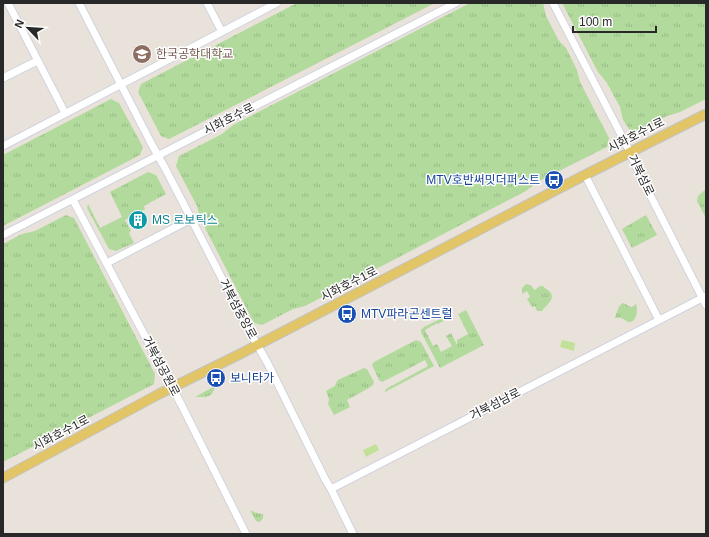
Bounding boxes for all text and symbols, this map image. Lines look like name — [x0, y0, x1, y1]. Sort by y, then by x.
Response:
north arrow — [8, 8, 48, 48]
scale bar — [573, 8, 656, 34]
text: 100 m — [579, 15, 612, 29]
text: N — [12, 18, 26, 30]
school or university icon: 한국공학대학교 — [131, 43, 153, 65]
place label: 한국공학대학교 — [156, 47, 233, 61]
street label: 시화호수로 — [201, 100, 257, 138]
street label: 시화호수1로 — [605, 115, 667, 155]
street label: 거북섬로 — [625, 152, 657, 198]
bus stop icon: MTV호반써밋더퍼스트 — [543, 169, 565, 191]
place label: MTV호반써밋더퍼스트 — [426, 173, 540, 187]
building icon: MS 로보틱스 — [127, 209, 149, 231]
place label: MS 로보틱스 — [152, 213, 218, 227]
street label: 시화호수1로 — [318, 264, 380, 304]
street label: 거북섬중앙로 — [216, 276, 260, 342]
bus stop icon: MTV파라곤센트럴 — [336, 303, 358, 325]
place label: MTV파라곤센트럴 — [361, 307, 453, 321]
street label: 거북섬공원로 — [139, 333, 183, 399]
bus stop icon: 보니타가 — [205, 367, 227, 389]
place label: 보니타가 — [230, 371, 274, 385]
street label: 거북섬남로 — [467, 385, 523, 423]
street label: 시화호수1로 — [30, 412, 92, 454]

